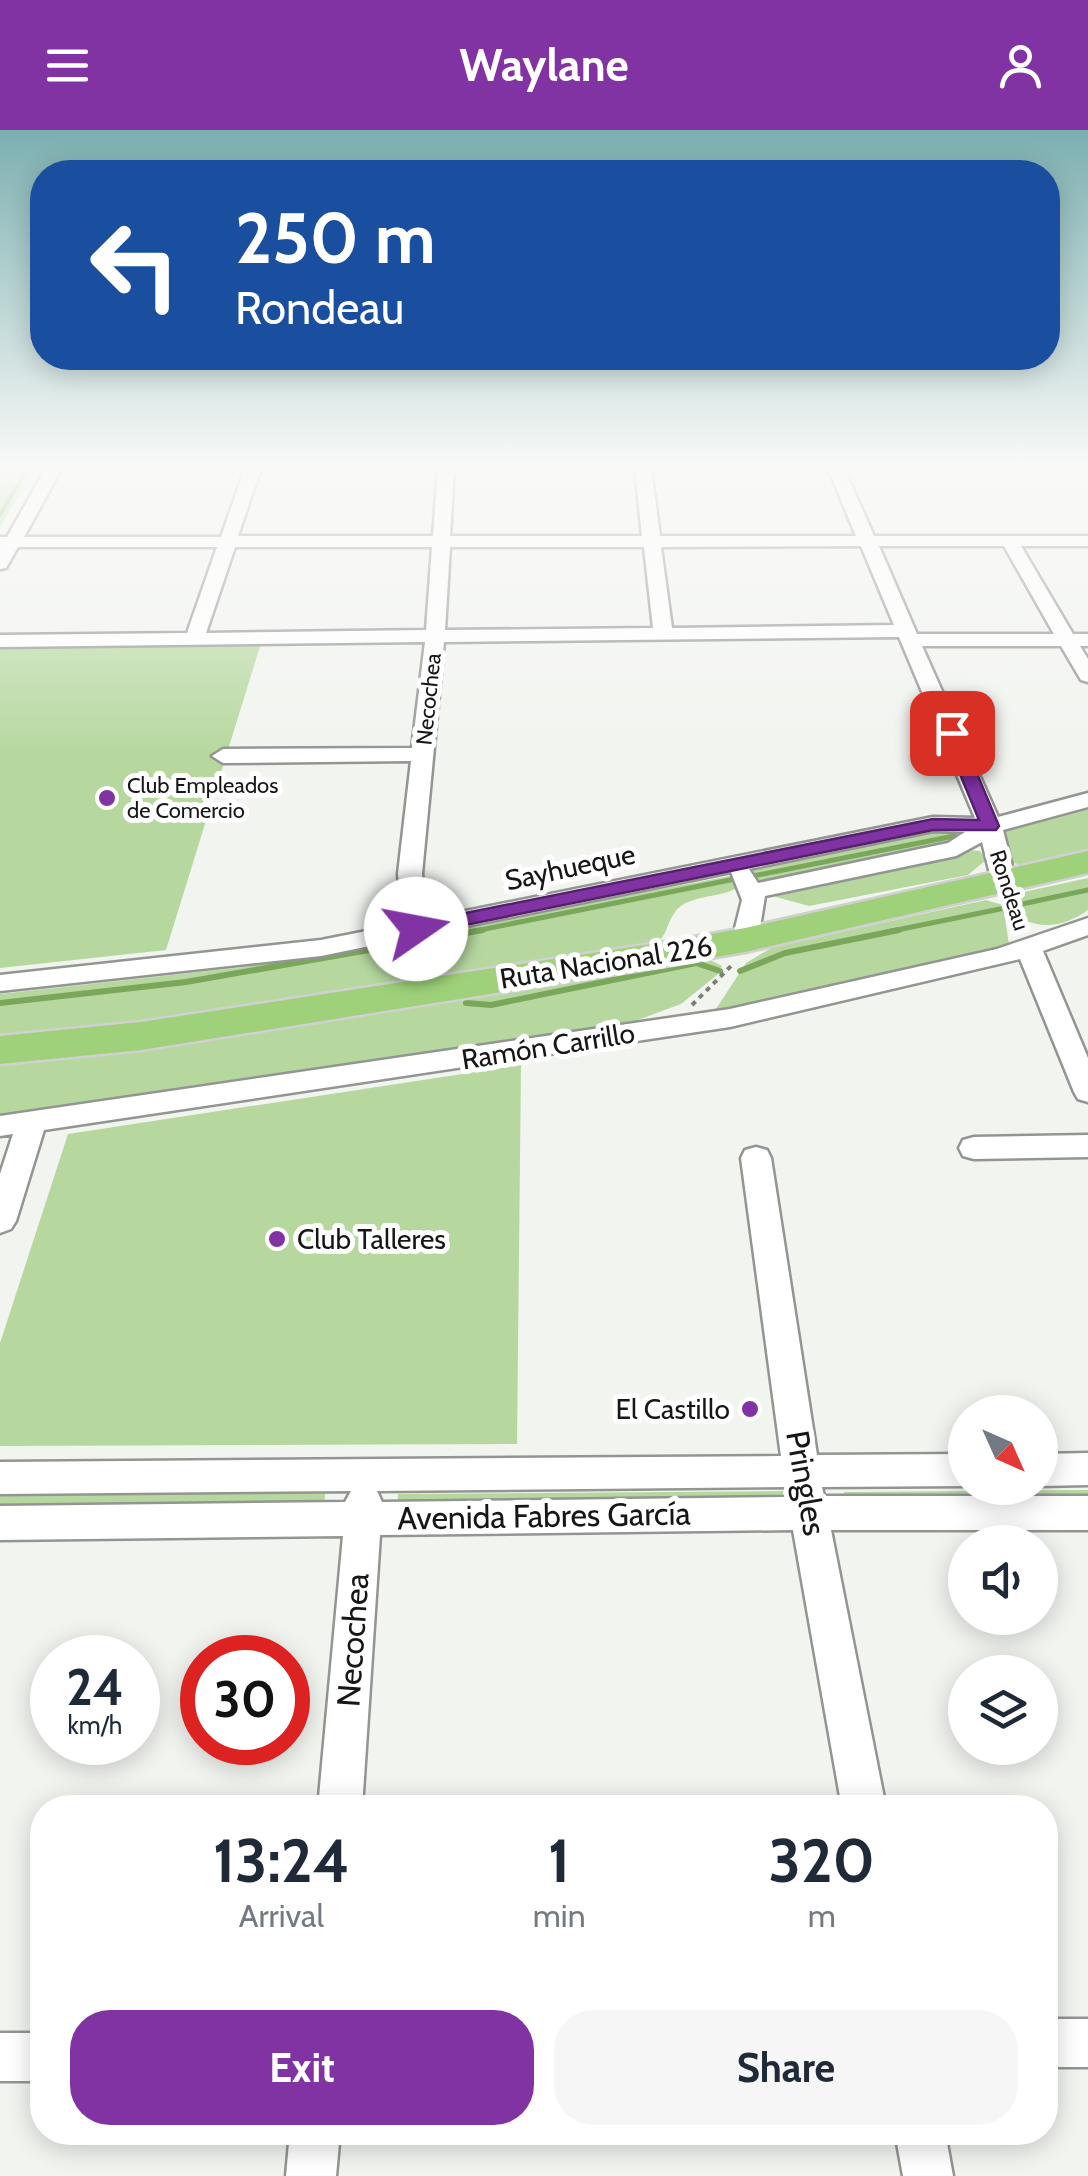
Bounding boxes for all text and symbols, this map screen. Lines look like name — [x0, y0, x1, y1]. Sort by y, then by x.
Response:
icon: menu — [40, 38, 95, 93]
text: Waylane — [459, 38, 629, 92]
icon: person — [993, 38, 1048, 93]
text: 250 m — [235, 195, 436, 281]
icon: left — [70, 200, 200, 330]
text: Rondeau — [235, 281, 404, 335]
street label: Necochea — [410, 651, 447, 746]
pin — [910, 691, 995, 776]
icon: arrive — [925, 706, 980, 761]
place label: Club Empleados de Comercio — [127, 772, 278, 824]
marker: Club Empleados de Comercio — [96, 787, 118, 809]
street label: Sayhueque — [502, 837, 638, 897]
street label: Rondeau — [984, 847, 1035, 934]
position arrow — [364, 877, 468, 981]
street label: Ruta Nacional 226 — [497, 928, 715, 996]
street label: Ramón Carrillo — [459, 1016, 637, 1076]
place label: Club Talleres — [297, 1222, 446, 1256]
marker: Club Talleres — [266, 1228, 288, 1250]
place label: El Castillo — [615, 1392, 730, 1426]
north arrow — [948, 1395, 1058, 1505]
map controls — [948, 1395, 1058, 1765]
marker: El Castillo — [739, 1398, 761, 1420]
street label: Pringles — [778, 1427, 835, 1538]
street label: Avenida Fabres García — [397, 1493, 692, 1538]
button: sound — [948, 1525, 1058, 1635]
street label: Necochea — [328, 1571, 377, 1708]
speed limit sign: 30 — [180, 1635, 310, 1765]
button: layers — [948, 1655, 1058, 1765]
text: 24 — [66, 1657, 124, 1718]
text: km/h — [68, 1710, 122, 1740]
text: 13:24 — [213, 1824, 350, 1897]
text: 1 — [548, 1824, 570, 1897]
text: 320 — [769, 1824, 875, 1897]
text: Arrival — [239, 1896, 324, 1935]
text: min — [533, 1896, 586, 1935]
text: m — [808, 1896, 836, 1935]
button: Exit — [70, 2010, 534, 2125]
button: Share — [554, 2010, 1018, 2125]

